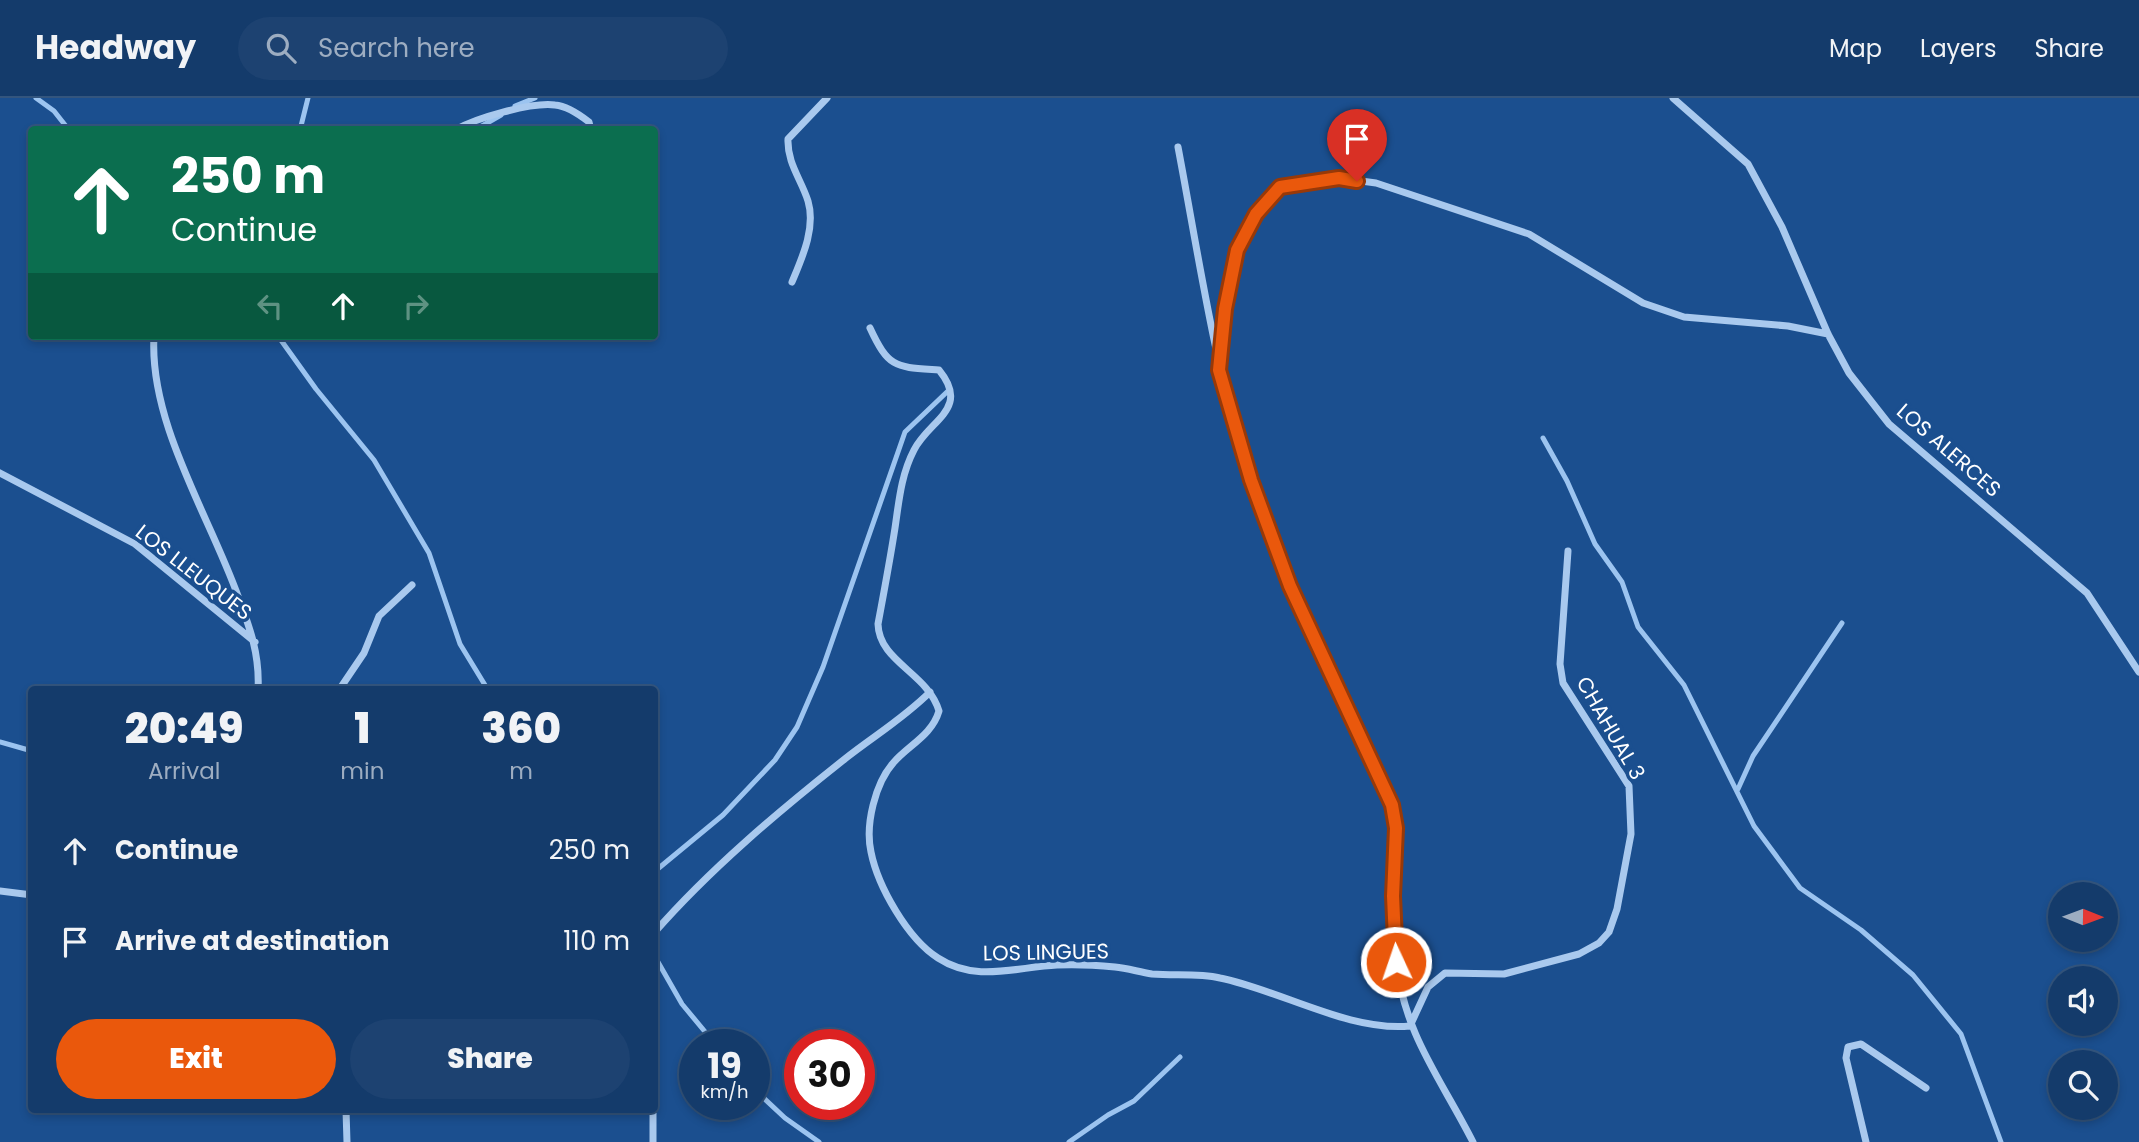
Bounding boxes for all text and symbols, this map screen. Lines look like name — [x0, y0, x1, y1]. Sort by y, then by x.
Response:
search box — [238, 17, 728, 80]
text: Headway — [35, 24, 196, 71]
icon: search — [262, 29, 300, 67]
text: Search here — [318, 30, 475, 66]
text: Map — [1829, 32, 1882, 65]
text: Layers — [1920, 32, 1996, 65]
text: Share — [2034, 32, 2104, 65]
pin — [1327, 109, 1387, 181]
icon: arrive — [1338, 120, 1376, 158]
text: 250 m — [171, 142, 325, 210]
icon: ahead — [56, 154, 147, 245]
text: Continue — [171, 207, 317, 252]
icon: left — [251, 287, 289, 325]
icon: ahead — [324, 287, 362, 325]
icon: right — [397, 287, 435, 325]
street label: LOS ALERCES — [1891, 397, 2007, 503]
street label: LOS LLEUQUES — [130, 517, 258, 627]
street label: CHAHUAL 3 — [1570, 671, 1652, 785]
text: 20:49 — [125, 699, 244, 758]
text: 1 — [354, 699, 371, 758]
text: 360 — [481, 699, 561, 758]
text: Arrival — [148, 755, 220, 787]
text: min — [340, 755, 384, 787]
text: m — [509, 755, 533, 787]
icon: ahead — [56, 832, 94, 870]
text: Continue — [115, 832, 238, 868]
text: 250 m — [549, 832, 630, 868]
north arrow — [2048, 882, 2118, 952]
map controls — [2048, 882, 2118, 1120]
icon: arrive — [56, 923, 94, 961]
text: Arrive at destination — [115, 923, 390, 959]
text: 110 m — [563, 923, 630, 959]
position arrow — [1359, 925, 1433, 999]
street label: LOS LINGUES — [983, 936, 1109, 968]
button: sound — [2048, 966, 2118, 1036]
button: Exit — [56, 1019, 336, 1099]
button: Share — [350, 1019, 630, 1099]
speed limit sign: 30 — [784, 1029, 875, 1120]
text: 19 — [707, 1041, 742, 1090]
button: search — [2048, 1050, 2118, 1120]
text: km/h — [701, 1079, 748, 1104]

